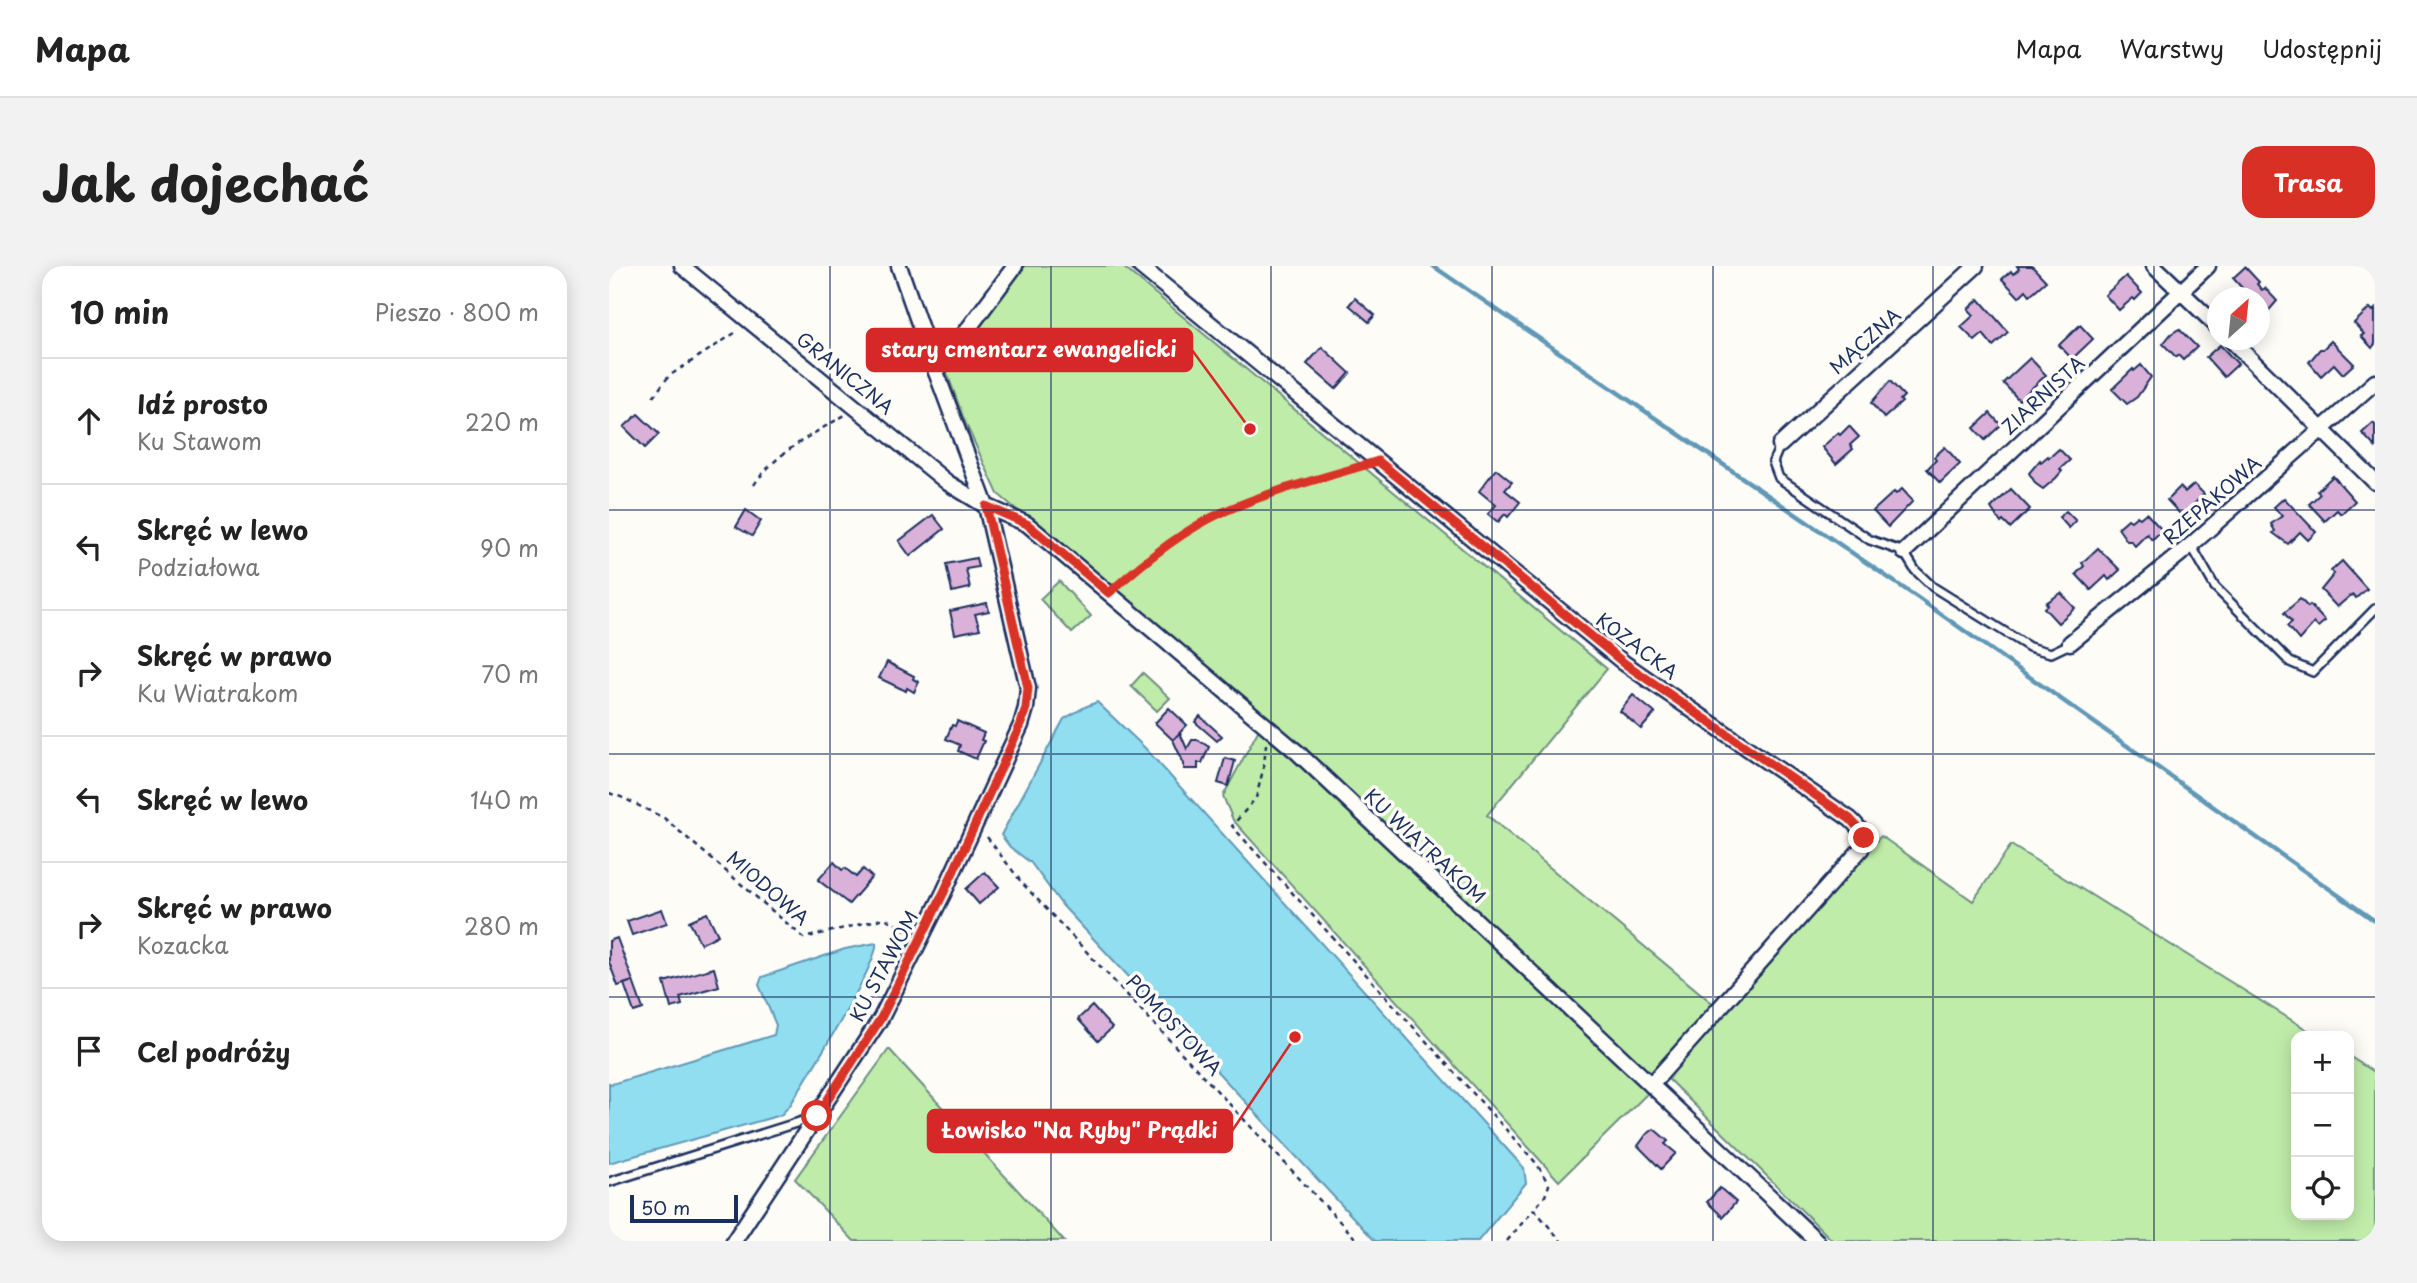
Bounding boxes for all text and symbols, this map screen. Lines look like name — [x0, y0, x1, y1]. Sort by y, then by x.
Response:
text: Mapa — [35, 23, 130, 73]
text: Mapa — [2015, 30, 2081, 66]
text: Warstwy — [2119, 30, 2224, 66]
text: Udostępnij — [2262, 30, 2382, 66]
text: Jak dojechać — [42, 145, 369, 219]
button: Trasa — [2242, 146, 2375, 218]
north arrow — [2207, 287, 2270, 350]
text: 10 min — [70, 289, 169, 334]
text: Pieszo · 800 m — [375, 294, 539, 329]
street label: MĄCZNA — [1822, 301, 1906, 380]
street label: GRANICZNA — [791, 324, 900, 420]
callout: stary cmentarz ewangelicki — [867, 329, 1192, 371]
text: stary cmentarz ewangelicki — [881, 332, 1177, 364]
street label: ZIARNISTA — [1995, 348, 2090, 440]
text: Idź prosto — [137, 384, 268, 423]
icon: ahead — [70, 402, 108, 440]
text: 220 m — [465, 404, 539, 439]
text: Ku Stawom — [137, 423, 262, 458]
street label: RZEPAKOWA — [2156, 449, 2267, 550]
text: Skręć w lewo — [137, 510, 308, 549]
icon: left — [70, 528, 108, 566]
text: 90 m — [480, 530, 539, 565]
text: Podziałowa — [137, 549, 260, 584]
street label: KOZACKA — [1591, 605, 1684, 685]
text: Skręć w prawo — [137, 636, 332, 675]
icon: right — [70, 654, 108, 692]
text: 70 m — [481, 656, 539, 691]
text: Ku Wiatrakom — [137, 675, 298, 710]
icon: left — [70, 780, 108, 818]
text: Skręć w lewo — [137, 780, 308, 819]
street label: KU WIATRAKOM — [1359, 781, 1493, 909]
text: 140 m — [470, 782, 539, 817]
route end — [1848, 822, 1879, 853]
street label: MIODOWA — [721, 844, 816, 931]
text: Skręć w prawo — [137, 888, 332, 927]
street label: KU STAWOM — [842, 905, 924, 1026]
icon: right — [70, 906, 108, 944]
text: 280 m — [464, 908, 539, 943]
text: Kozacka — [137, 927, 229, 962]
street label: POMOSTOWA — [1120, 967, 1229, 1081]
map controls — [2291, 1031, 2354, 1220]
button: + — [2291, 1031, 2354, 1094]
icon: arrive — [70, 1032, 108, 1070]
text: Cel podróży — [137, 1032, 290, 1071]
button: − — [2291, 1094, 2354, 1157]
route start — [801, 1100, 832, 1131]
callout: Łowisko "Na Ryby" Prądki — [928, 1110, 1232, 1152]
text: Łowisko "Na Ryby" Prądki — [941, 1113, 1218, 1145]
button: locate — [2291, 1157, 2354, 1220]
scale bar — [630, 1192, 739, 1224]
text: 50 m — [641, 1193, 690, 1221]

